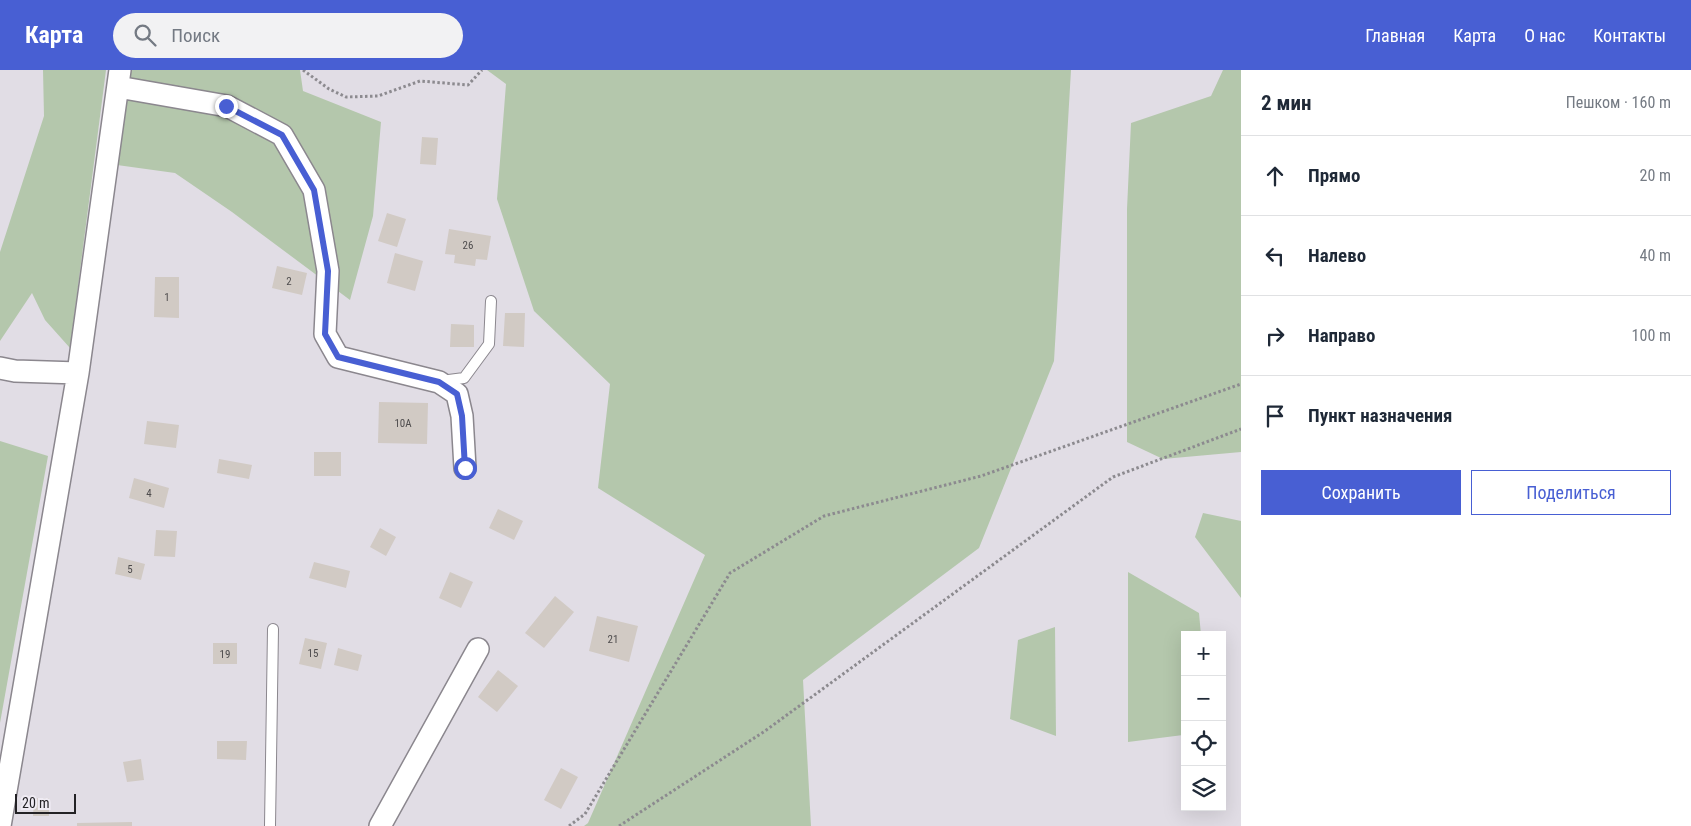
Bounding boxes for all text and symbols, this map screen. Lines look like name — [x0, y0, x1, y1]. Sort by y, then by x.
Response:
search box — [113, 13, 463, 58]
text: Карта — [25, 21, 83, 49]
icon: search — [131, 21, 159, 49]
text: Поиск — [171, 24, 220, 47]
text: Главная — [1365, 25, 1425, 46]
text: Карта — [1453, 25, 1496, 46]
text: О нас — [1524, 25, 1565, 46]
text: Контакты — [1593, 25, 1666, 46]
text: 2 мин — [1261, 91, 1311, 115]
text: Пешком · 160 m — [1566, 93, 1671, 112]
route end — [215, 95, 238, 118]
icon: ahead — [1261, 162, 1289, 190]
text: Прямо — [1308, 164, 1361, 187]
text: 20 m — [1639, 166, 1671, 185]
house number: 26 — [463, 239, 473, 252]
icon: left — [1261, 242, 1289, 270]
text: Налево — [1308, 244, 1366, 267]
text: 40 m — [1639, 246, 1671, 265]
house number: 2 — [286, 275, 292, 288]
house number: 1 — [164, 291, 170, 304]
icon: right — [1261, 322, 1289, 350]
text: Направо — [1308, 324, 1375, 347]
text: 100 m — [1632, 326, 1671, 345]
icon: arrive — [1261, 402, 1289, 430]
text: Пункт назначения — [1308, 404, 1452, 427]
house number: 10А — [394, 417, 412, 430]
route start — [454, 457, 477, 480]
button: Сохранить — [1261, 470, 1461, 515]
button: Поделиться — [1471, 470, 1671, 515]
house number: 4 — [146, 487, 152, 500]
house number: 5 — [127, 563, 133, 576]
map controls — [1181, 631, 1226, 811]
button: + — [1181, 631, 1226, 676]
house number: 21 — [608, 633, 618, 646]
house number: 15 — [308, 647, 318, 660]
house number: 19 — [220, 648, 230, 661]
button: − — [1181, 676, 1226, 721]
button: locate — [1181, 721, 1226, 766]
button: layers — [1181, 766, 1226, 811]
scale bar — [15, 791, 76, 814]
text: 20 m — [22, 795, 50, 811]

